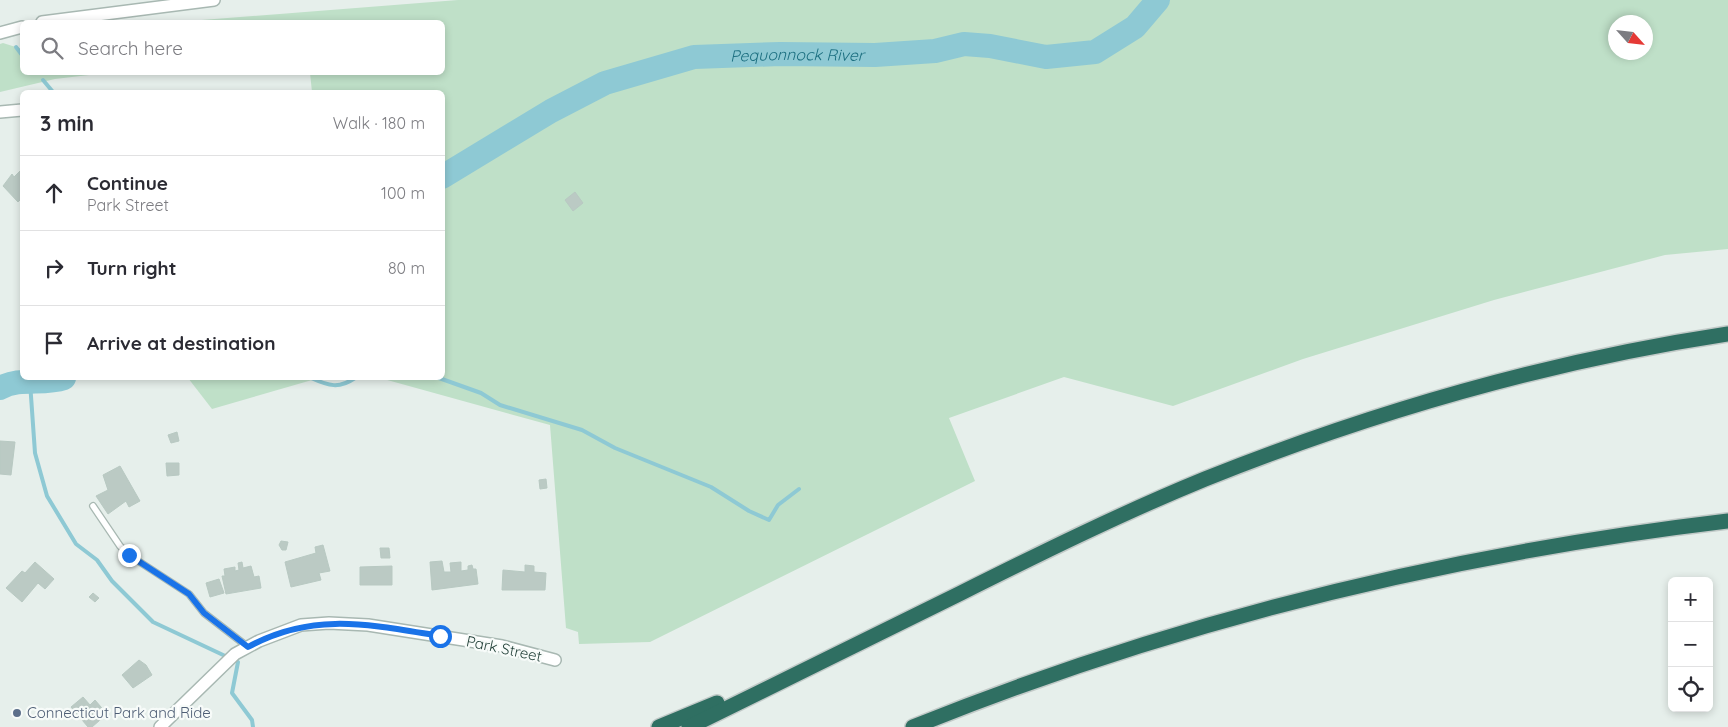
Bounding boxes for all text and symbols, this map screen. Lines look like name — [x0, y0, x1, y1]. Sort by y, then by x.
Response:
north arrow — [1608, 15, 1653, 60]
search box — [20, 20, 445, 75]
icon: search — [38, 34, 66, 62]
text: Search here — [78, 36, 183, 60]
water label: Pequonnock River — [730, 44, 866, 66]
text: 3 min — [40, 110, 94, 136]
text: Walk · 180 m — [333, 113, 425, 133]
text: Continue — [87, 171, 168, 195]
icon: ahead — [40, 179, 68, 207]
text: 100 m — [381, 183, 425, 203]
text: Park Street — [87, 195, 169, 215]
icon: right — [40, 254, 68, 282]
text: Turn right — [87, 256, 176, 280]
text: 80 m — [388, 258, 425, 278]
icon: arrive — [40, 329, 68, 357]
text: Arrive at destination — [87, 331, 276, 355]
route end — [118, 544, 141, 567]
map controls — [1668, 577, 1713, 712]
button: + — [1668, 577, 1713, 622]
button: − — [1668, 622, 1713, 667]
route start — [429, 625, 452, 648]
street label: Park Street — [465, 631, 544, 666]
button: locate — [1668, 667, 1713, 712]
place label: Connecticut Park and Ride — [27, 703, 211, 722]
marker: Connecticut Park and Ride — [11, 707, 23, 719]

